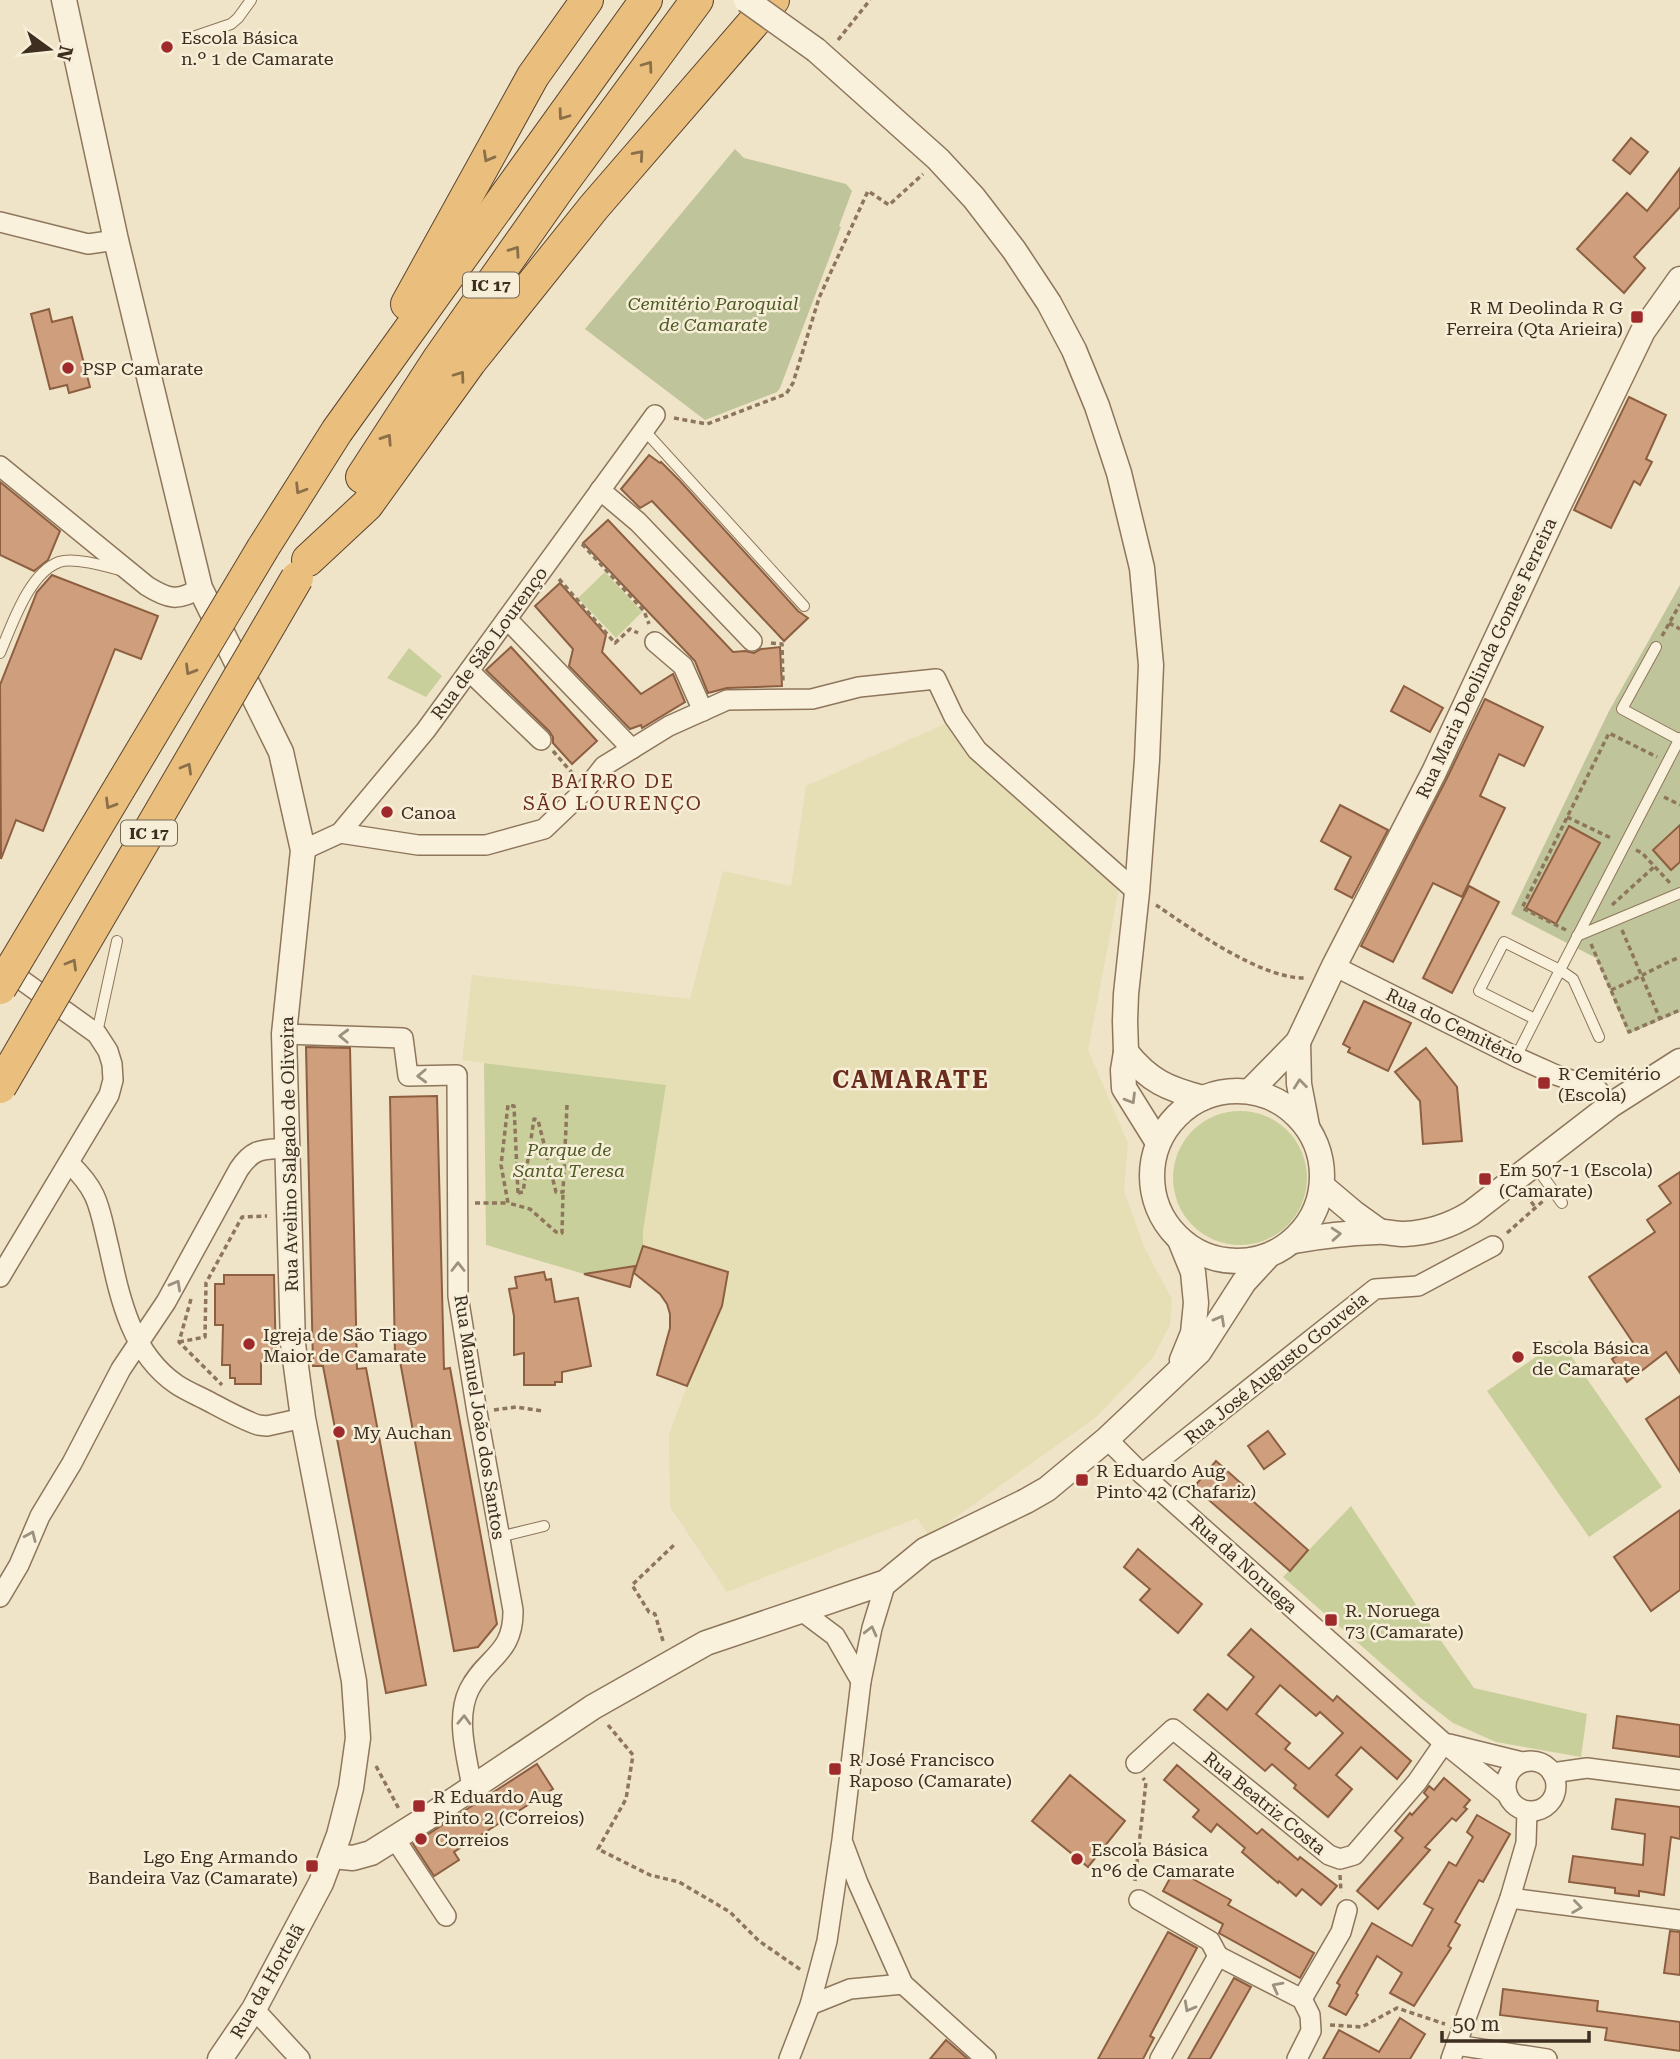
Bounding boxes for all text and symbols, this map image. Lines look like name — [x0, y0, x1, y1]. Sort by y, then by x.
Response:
north arrow — [14, 14, 84, 84]
place label: Escola Básica n.º 1 de Camarate — [181, 27, 334, 69]
marker: Escola Básica n.º 1 de Camarate — [159, 39, 175, 55]
text: N — [52, 43, 78, 64]
one-way arrow — [640, 61, 653, 74]
one-way arrow — [559, 107, 572, 120]
one-way arrow — [483, 150, 496, 162]
one-way arrow — [630, 150, 643, 163]
one-way arrow — [507, 246, 519, 259]
road number: IC 17 — [463, 272, 519, 298]
park label: Cemitério Paroquial de Camarate — [628, 293, 798, 335]
place label: R M Deolinda R G Ferreira (Qta Arieira) — [1446, 297, 1623, 339]
marker: R M Deolinda R G Ferreira (Qta Arieira) — [1629, 309, 1645, 325]
place label: PSP Camarate — [82, 358, 203, 379]
marker: PSP Camarate — [60, 360, 76, 376]
one-way arrow — [452, 371, 464, 384]
one-way arrow — [379, 433, 392, 446]
one-way arrow — [296, 481, 309, 494]
street label: Rua Maria Deolinda Gomes Ferreira — [1411, 514, 1561, 802]
street label: Rua de São Lourenço — [427, 563, 551, 723]
one-way arrow — [186, 663, 199, 676]
one-way arrow — [179, 763, 192, 776]
district label: BAIRRO DE SÃO LOURENÇO — [523, 770, 703, 815]
one-way arrow — [106, 796, 119, 809]
place label: Canoa — [401, 802, 456, 823]
marker: Canoa — [379, 804, 395, 820]
road number: IC 17 — [121, 820, 177, 846]
one-way arrow — [64, 959, 77, 972]
street label: Rua do Cemitério — [1383, 984, 1527, 1068]
street label: Rua Avelino Salgado de Oliveira — [276, 1016, 302, 1292]
one-way arrow — [338, 1028, 349, 1043]
place label: R Cemitério (Escola) — [1558, 1063, 1661, 1105]
district label: CAMARATE — [832, 1066, 990, 1094]
one-way arrow — [416, 1068, 426, 1084]
marker: R Cemitério (Escola) — [1536, 1075, 1552, 1091]
one-way arrow — [1292, 1079, 1307, 1090]
one-way arrow — [1123, 1092, 1136, 1105]
park label: Parque de Santa Teresa — [512, 1139, 625, 1181]
place label: Em 507-1 (Escola) (Camarate) — [1499, 1159, 1653, 1201]
marker: Em 507-1 (Escola) (Camarate) — [1477, 1171, 1493, 1187]
one-way arrow — [1331, 1227, 1342, 1242]
one-way arrow — [450, 1261, 466, 1272]
one-way arrow — [167, 1280, 181, 1293]
street label: Rua José Augusto Gouveia — [1180, 1288, 1372, 1448]
street label: Rua Manuel João dos Santos — [450, 1293, 510, 1541]
one-way arrow — [1212, 1315, 1225, 1327]
place label: Igreja de São Tiago Maior de Camarate — [263, 1324, 427, 1366]
marker: Igreja de São Tiago Maior de Camarate — [241, 1336, 257, 1352]
place label: Escola Básica de Camarate — [1532, 1337, 1649, 1379]
marker: Escola Básica de Camarate — [1510, 1349, 1526, 1365]
place label: My Auchan — [353, 1422, 452, 1443]
marker: My Auchan — [331, 1424, 347, 1440]
place label: R Eduardo Aug Pinto 42 (Chafariz) — [1096, 1460, 1256, 1502]
marker: R Eduardo Aug Pinto 42 (Chafariz) — [1074, 1472, 1090, 1488]
street label: Rua da Noruega — [1186, 1510, 1302, 1618]
one-way arrow — [23, 1531, 37, 1544]
place label: R. Noruega 73 (Camarate) — [1345, 1600, 1464, 1642]
marker: R. Noruega 73 (Camarate) — [1323, 1612, 1339, 1628]
one-way arrow — [863, 1625, 877, 1637]
one-way arrow — [456, 1714, 471, 1725]
street label: Rua Beatriz Costa — [1200, 1747, 1330, 1859]
place label: R José Francisco Raposo (Camarate) — [849, 1749, 1012, 1791]
marker: R José Francisco Raposo (Camarate) — [827, 1761, 843, 1777]
place label: R Eduardo Aug Pinto 2 (Correios) — [433, 1786, 584, 1828]
marker: R Eduardo Aug Pinto 2 (Correios) — [411, 1798, 427, 1814]
place label: Correios — [435, 1829, 509, 1850]
marker: Correios — [413, 1831, 429, 1847]
place label: Escola Básica nº6 de Camarate — [1091, 1839, 1235, 1881]
place label: Lgo Eng Armando Bandeira Vaz (Camarate) — [88, 1846, 298, 1888]
marker: Escola Básica nº6 de Camarate — [1069, 1851, 1085, 1867]
marker: Lgo Eng Armando Bandeira Vaz (Camarate) — [304, 1858, 320, 1874]
one-way arrow — [1572, 1899, 1583, 1914]
street label: Rua da Hortelã — [226, 1920, 308, 2042]
one-way arrow — [1272, 1981, 1284, 1995]
one-way arrow — [1184, 2000, 1197, 2013]
scale bar — [1442, 2000, 1589, 2044]
text: 50 m — [1452, 2012, 1500, 2036]

